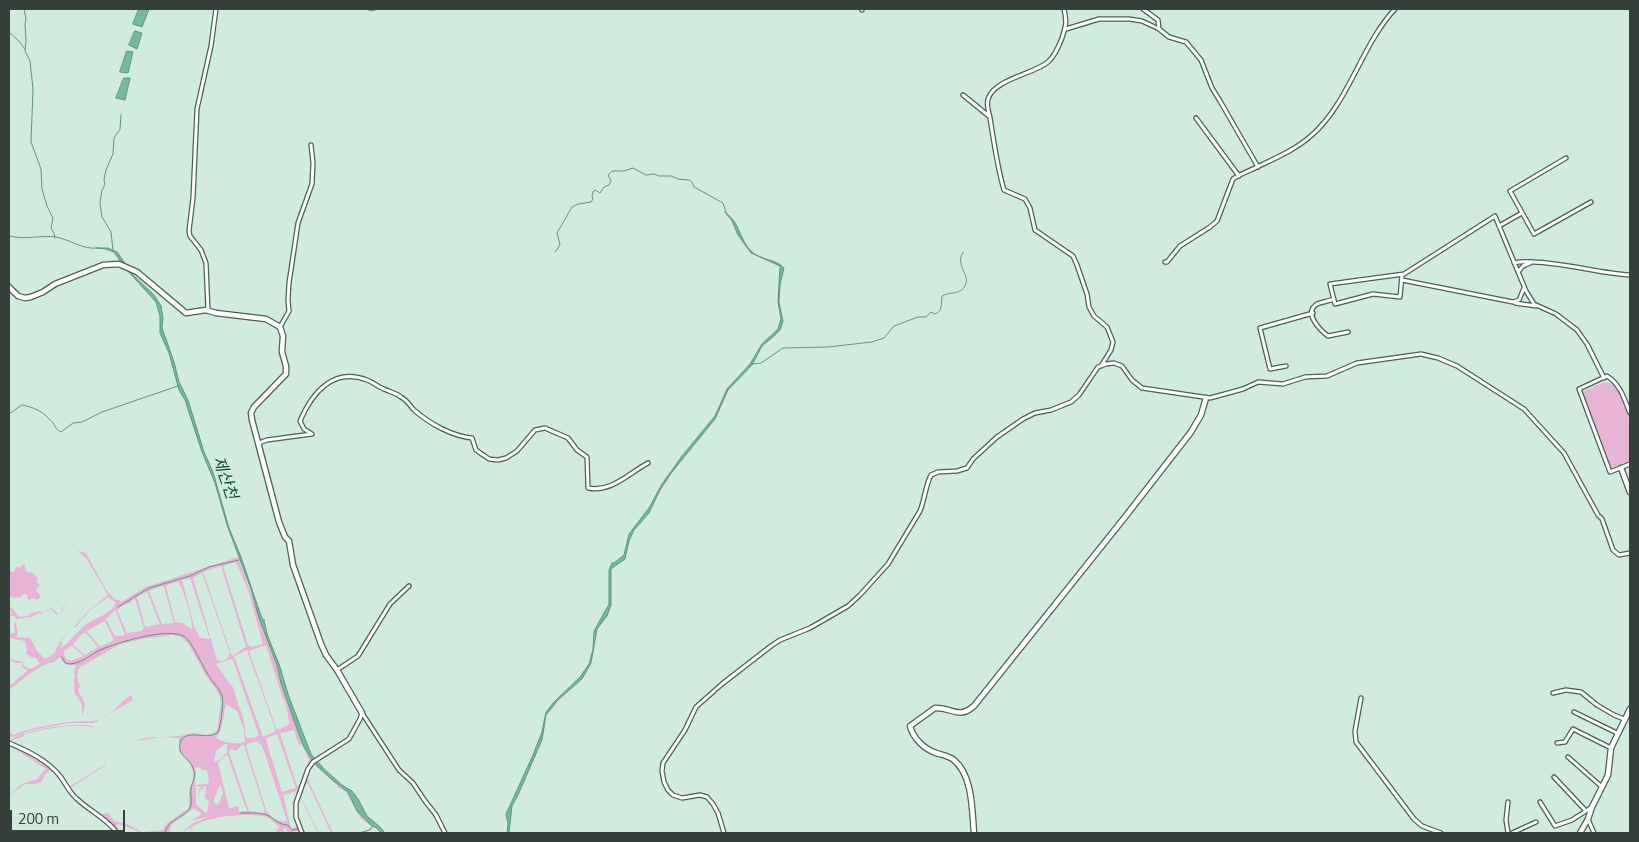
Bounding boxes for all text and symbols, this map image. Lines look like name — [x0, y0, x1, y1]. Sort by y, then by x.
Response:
water label: 제산천 — [208, 454, 240, 502]
scale bar — [12, 800, 128, 832]
text: 200 m — [18, 807, 59, 830]

